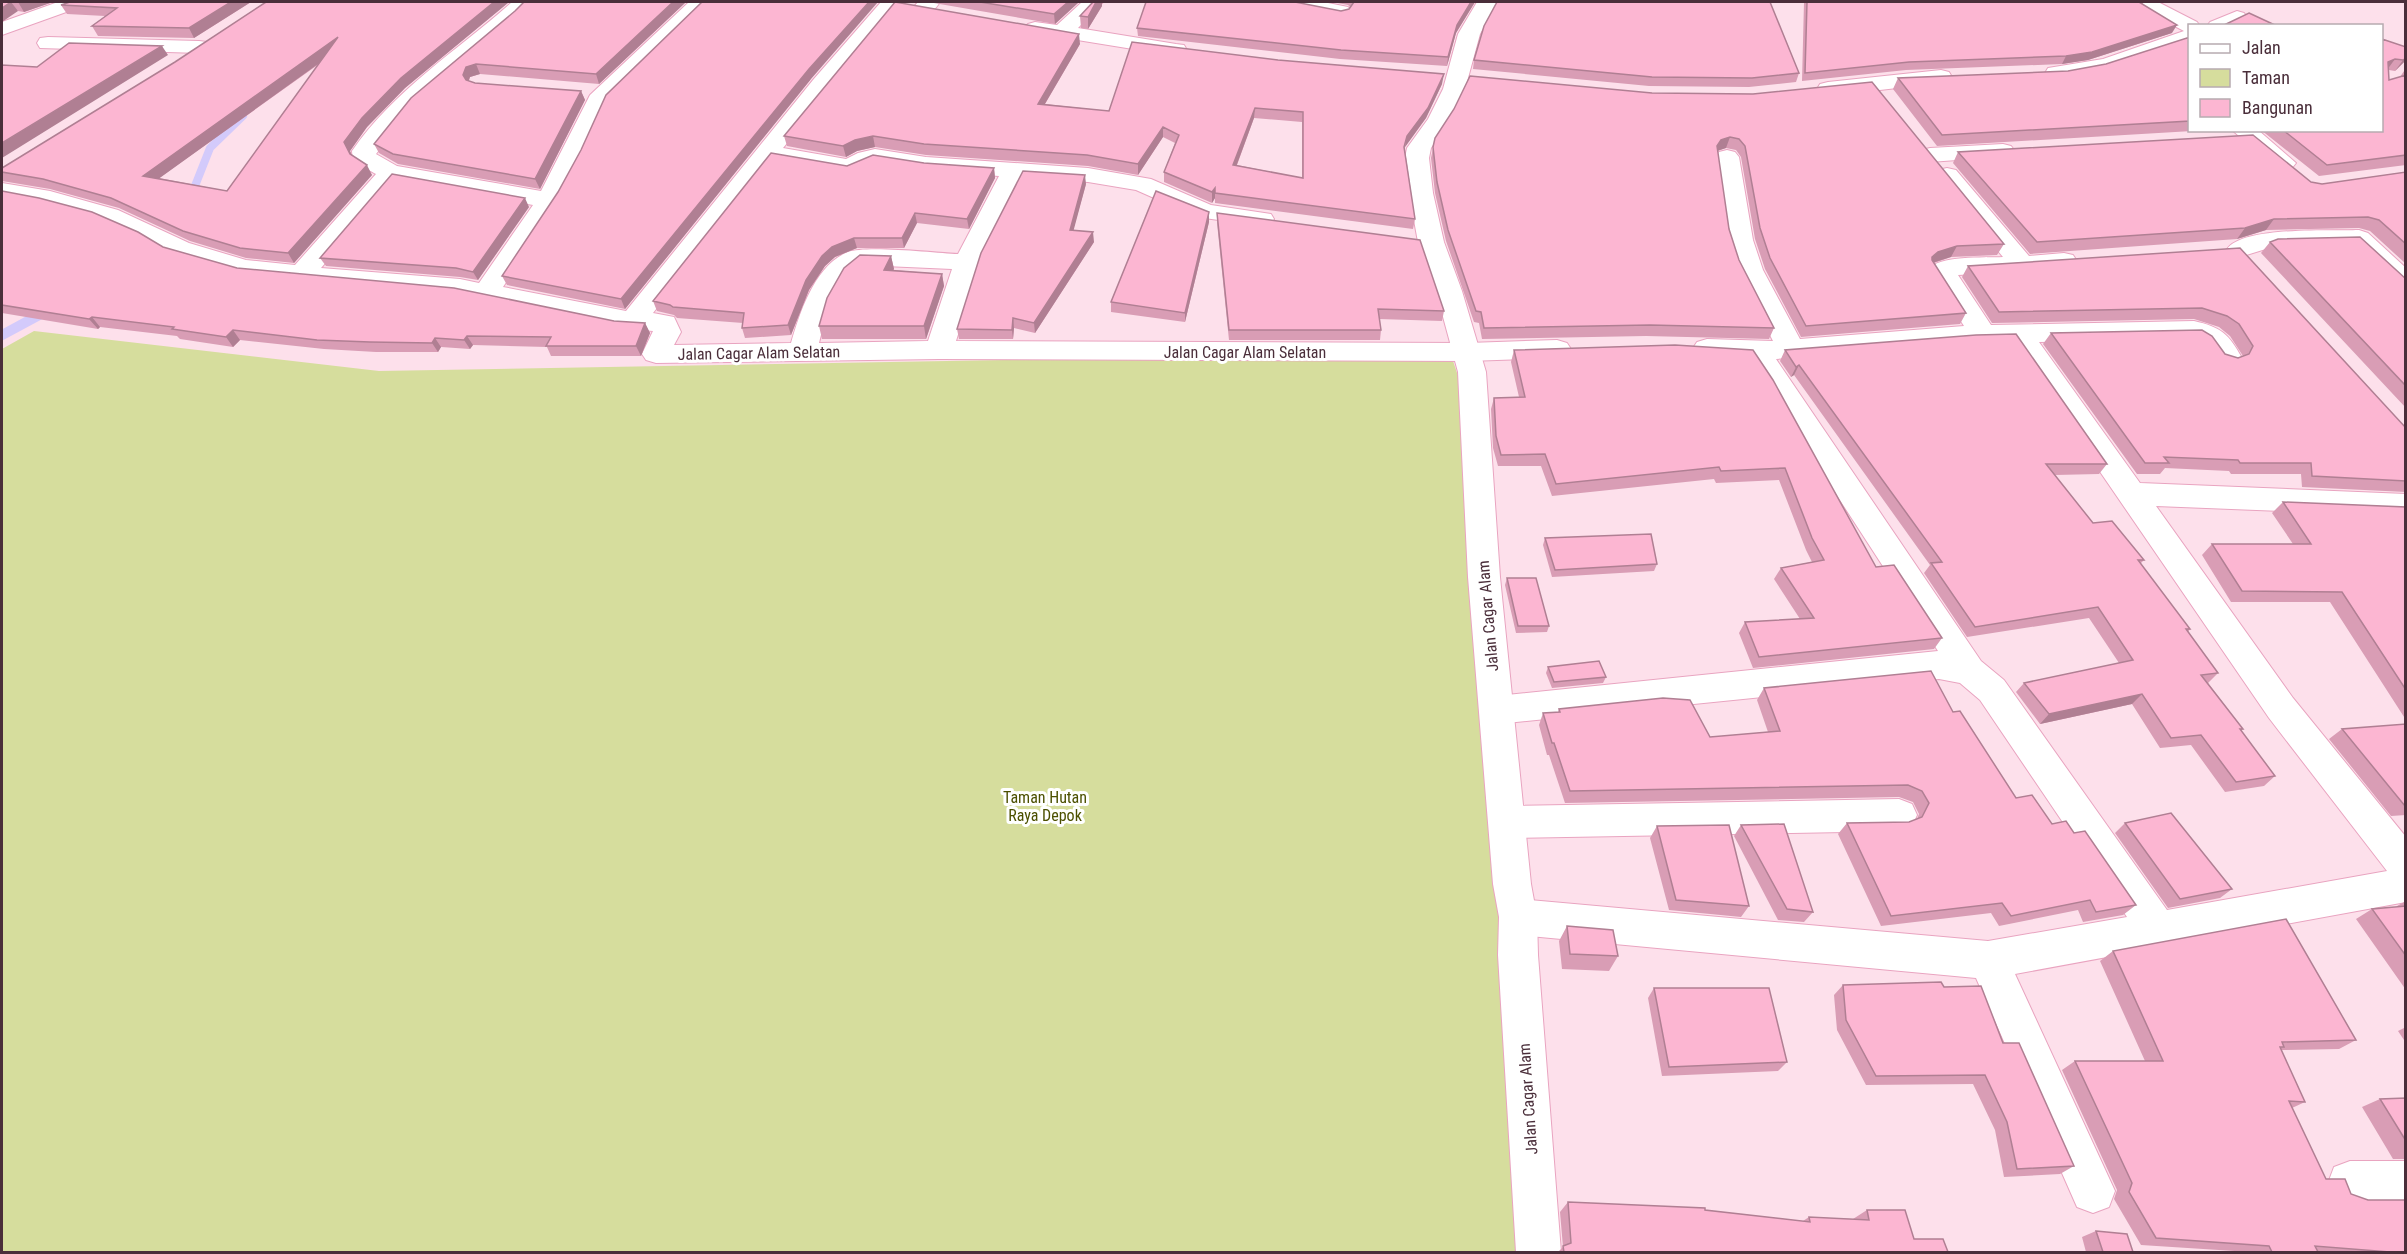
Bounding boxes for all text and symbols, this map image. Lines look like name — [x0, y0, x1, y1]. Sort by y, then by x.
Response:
legend — [2188, 24, 2383, 132]
text: Jalan — [2242, 37, 2281, 58]
text: Taman — [2242, 67, 2290, 88]
text: Bangunan — [2242, 97, 2313, 118]
street label: Jalan Cagar Alam Selatan — [678, 342, 840, 364]
street label: Jalan Cagar Alam Selatan — [1164, 343, 1326, 362]
street label: Jalan Cagar Alam — [1474, 560, 1502, 672]
park label: Taman Hutan Raya Depok — [1003, 788, 1087, 825]
street label: Jalan Cagar Alam — [1515, 1043, 1541, 1155]

